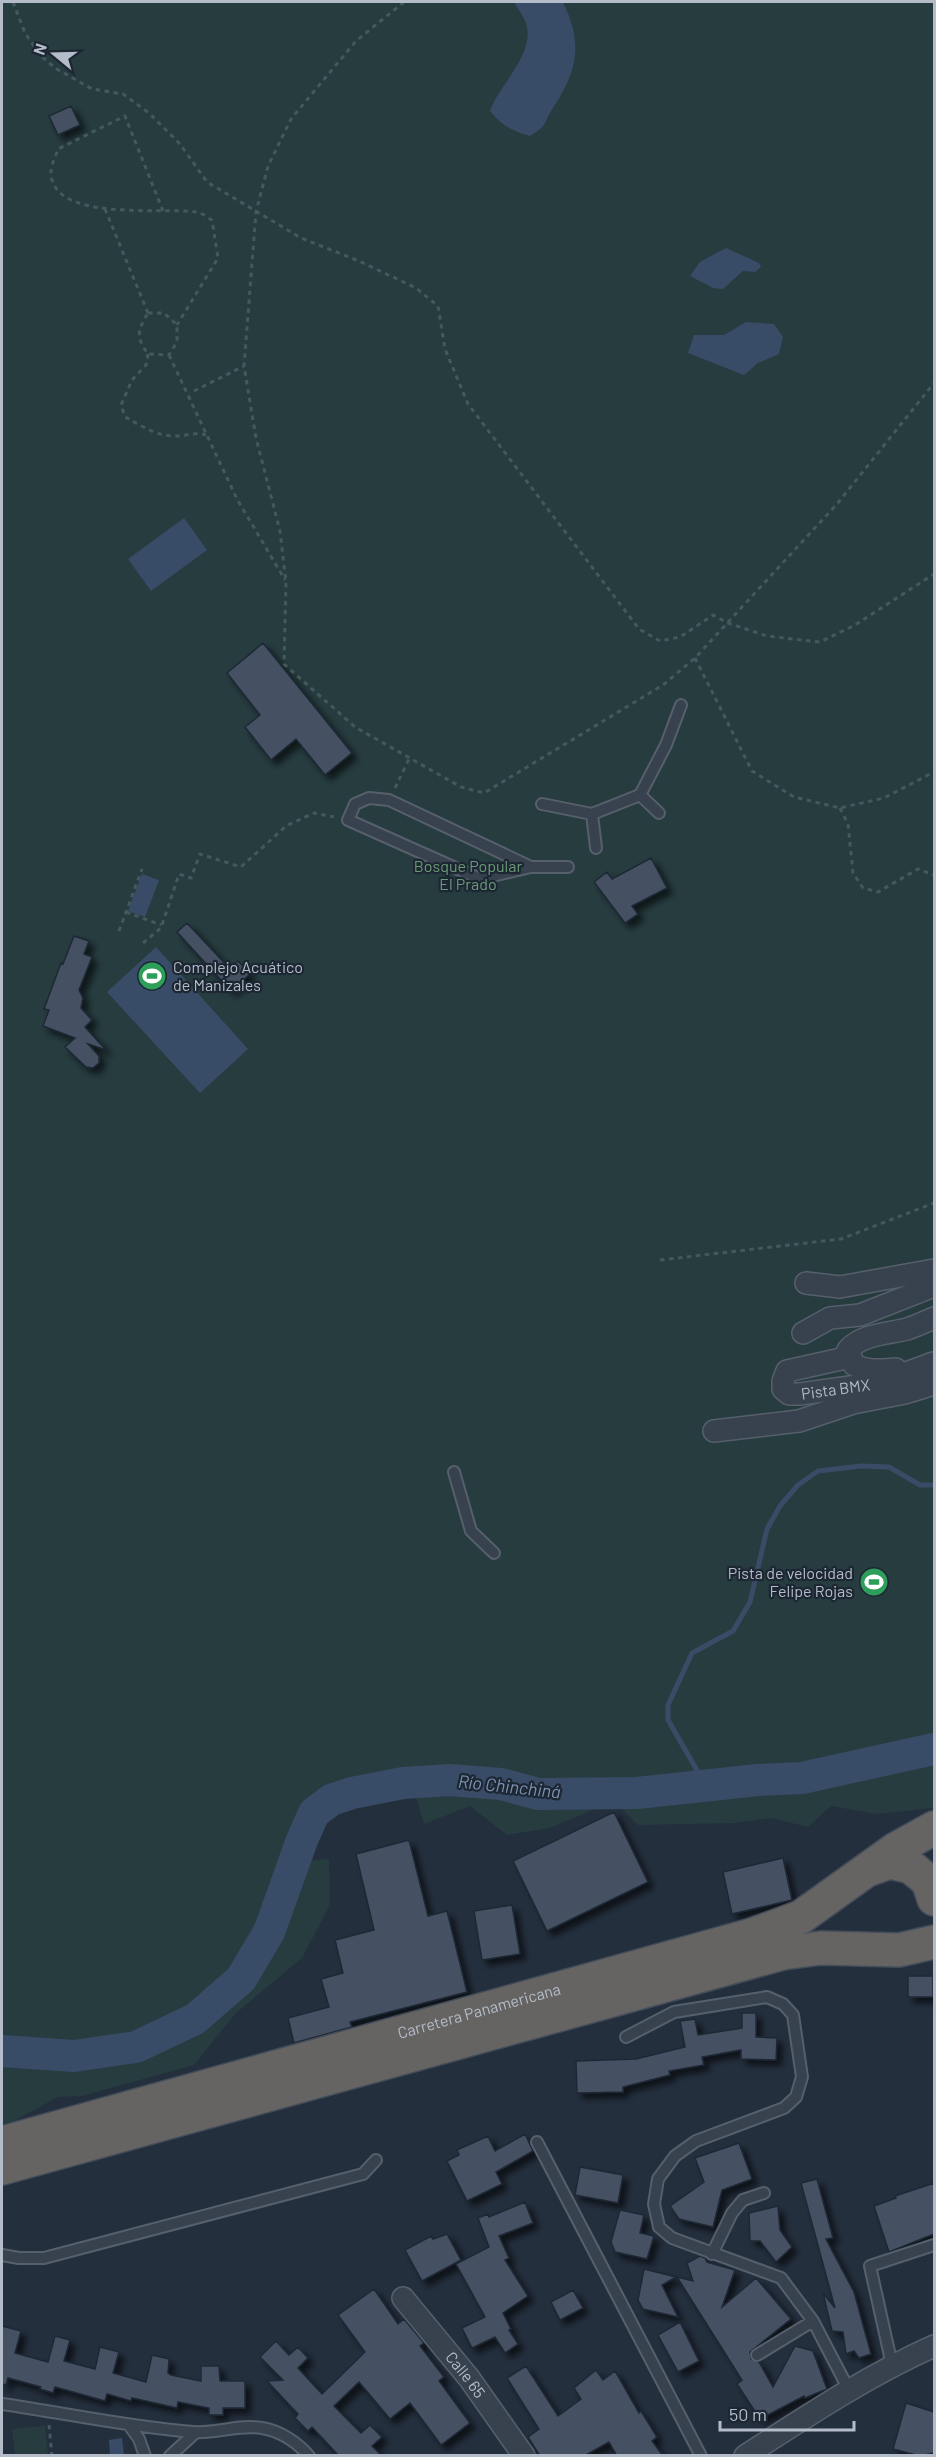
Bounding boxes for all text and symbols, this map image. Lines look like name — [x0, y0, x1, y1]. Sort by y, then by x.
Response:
north arrow — [24, 24, 84, 84]
text: N — [29, 41, 50, 57]
park label: Bosque Popular El Prado — [414, 856, 522, 893]
place label: Complejo Acuático de Manizales — [173, 957, 303, 994]
sports icon: Complejo Acuático de Manizales — [136, 960, 168, 992]
street label: Pista BMX — [800, 1374, 871, 1403]
place label: Pista de velocidad Felipe Rojas — [728, 1563, 853, 1600]
sports icon: Pista de velocidad Felipe Rojas — [858, 1566, 890, 1598]
water label: Río Chinchiná — [457, 1770, 561, 1802]
street label: Carretera Panamericana — [395, 1979, 563, 2042]
street label: Calle 65 — [442, 2347, 490, 2401]
scale bar — [720, 2394, 854, 2432]
text: 50 m — [729, 2403, 767, 2425]

